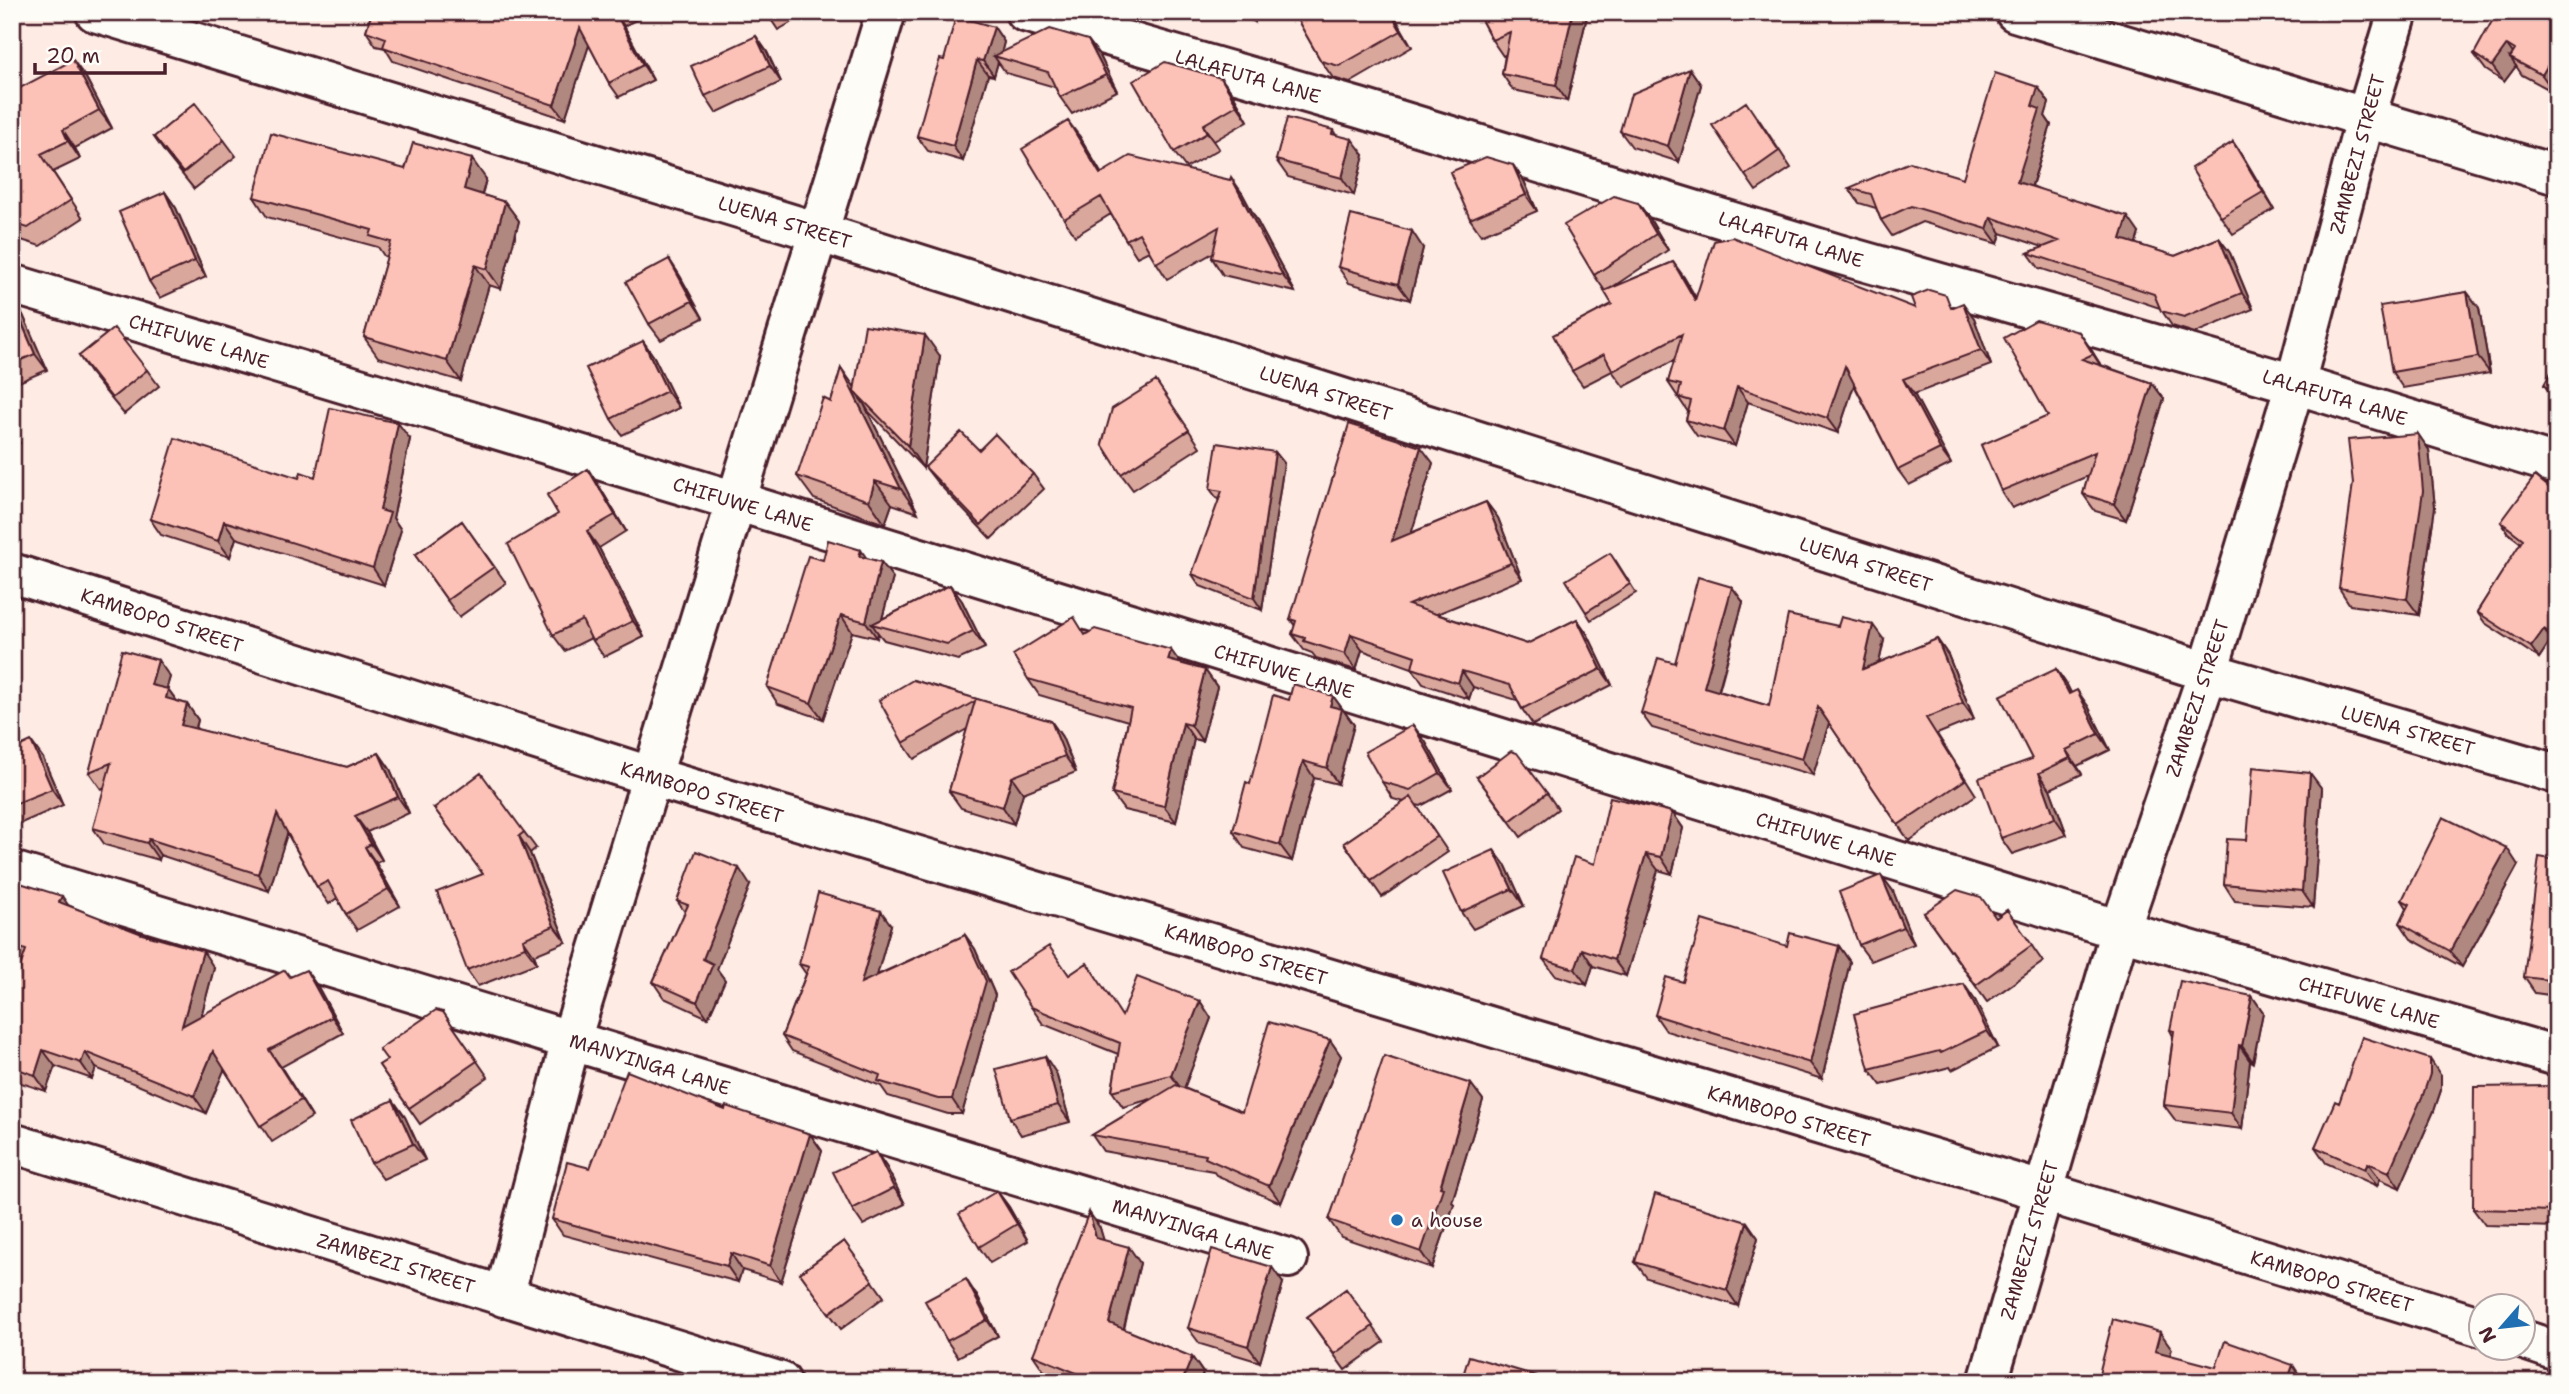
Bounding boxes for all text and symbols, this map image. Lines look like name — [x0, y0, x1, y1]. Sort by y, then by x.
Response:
scale bar — [35, 32, 164, 76]
text: 20 m — [46, 42, 100, 70]
street label: LALAFUTA LANE — [1172, 44, 1324, 109]
street label: ZAMBEZI STREET — [2324, 71, 2391, 237]
street label: LUENA STREET — [715, 190, 855, 255]
street label: LALAFUTA LANE — [1715, 206, 1867, 273]
street label: CHIFUWE LANE — [126, 308, 272, 375]
street label: LUENA STREET — [1256, 360, 1396, 427]
street label: LALAFUTA LANE — [2259, 364, 2411, 431]
street label: CHIFUWE LANE — [670, 471, 816, 538]
street label: LUENA STREET — [1796, 531, 1936, 598]
street label: KAMBOPO STREET — [77, 582, 246, 659]
street label: ZAMBEZI STREET — [2160, 616, 2235, 780]
street label: CHIFUWE LANE — [1211, 638, 1357, 705]
street label: LUENA STREET — [2338, 699, 2478, 762]
street label: KAMBOPO STREET — [617, 756, 787, 829]
street label: CHIFUWE LANE — [1753, 806, 1899, 873]
street label: KAMBOPO STREET — [1161, 918, 1331, 991]
street label: CHIFUWE LANE — [2296, 970, 2442, 1035]
street label: MANYINGA LANE — [566, 1028, 734, 1101]
street label: KAMBOPO STREET — [1704, 1080, 1874, 1153]
street label: ZAMBEZI STREET — [1995, 1157, 2064, 1323]
street label: MANYINGA LANE — [1109, 1193, 1277, 1266]
place label: a house — [1411, 1208, 1483, 1233]
marker: a house — [1389, 1212, 1405, 1228]
street label: ZAMBEZI STREET — [314, 1228, 478, 1300]
street label: KAMBOPO STREET — [2247, 1245, 2417, 1318]
north arrow — [2468, 1292, 2538, 1362]
text: N — [2473, 1322, 2502, 1347]

